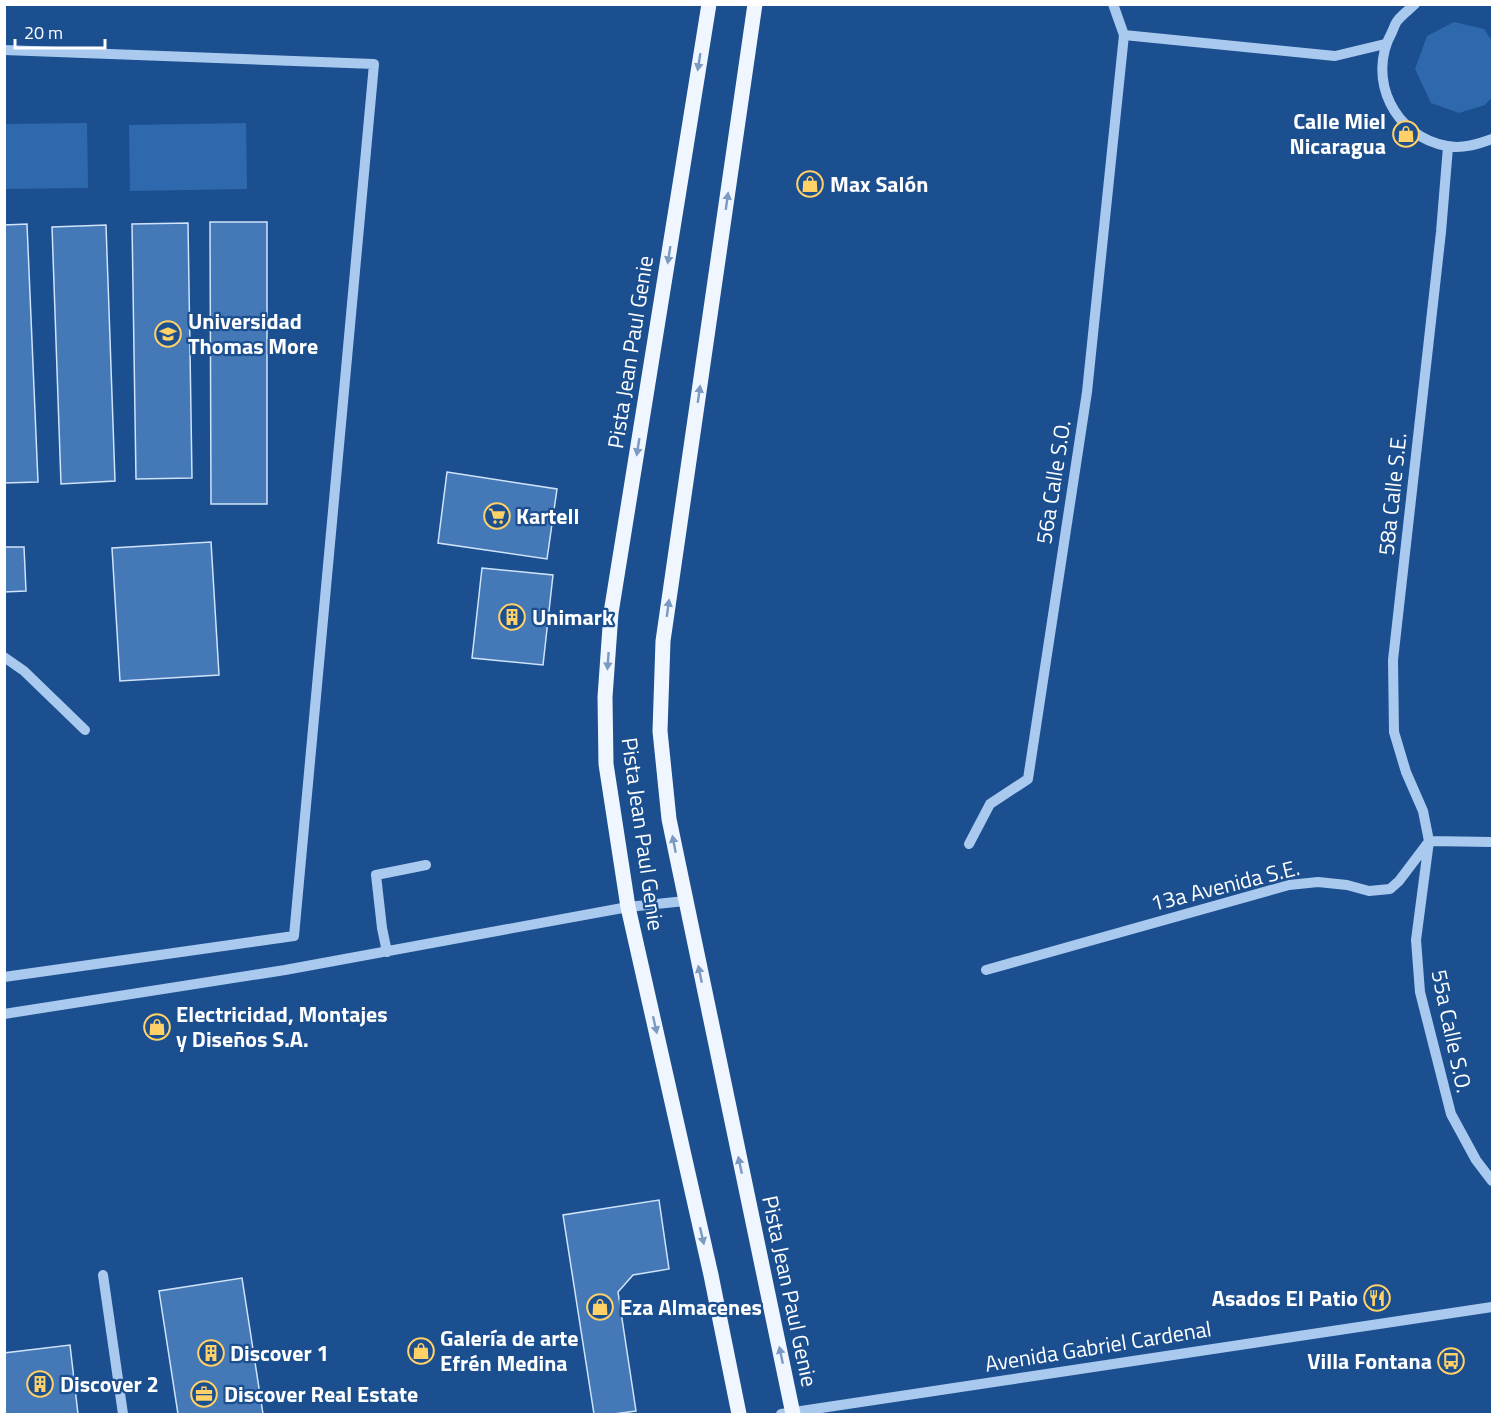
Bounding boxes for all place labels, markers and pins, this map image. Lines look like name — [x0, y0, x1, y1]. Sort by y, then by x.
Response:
place label: Calle Miel Nicaragua — [1289, 104, 1386, 163]
shop icon: Calle Miel Nicaragua — [1391, 119, 1421, 149]
place label: Max Salón — [830, 167, 928, 201]
shop icon: Max Salón — [795, 169, 825, 199]
place label: Universidad Thomas More — [188, 304, 318, 363]
school or university icon: Universidad Thomas More — [153, 319, 183, 349]
place label: Kartell — [516, 499, 579, 533]
supermarket icon: Kartell — [482, 501, 512, 531]
place label: Unimark — [532, 600, 614, 634]
building icon: Unimark — [497, 602, 527, 632]
place label: Electricidad, Montajes y Diseños S.A. — [176, 997, 388, 1056]
shop icon: Electricidad, Montajes y Diseños S.A. — [142, 1012, 172, 1042]
place label: Asados El Patio — [1212, 1281, 1358, 1315]
restaurant icon: Asados El Patio — [1362, 1283, 1392, 1313]
place label: Eza Almacenes — [620, 1290, 762, 1324]
shop icon: Eza Almacenes — [585, 1292, 615, 1322]
place label: Galería de arte Efrén Medina — [440, 1321, 579, 1380]
place label: Discover 1 — [230, 1336, 329, 1370]
shop icon: Galería de arte Efrén Medina — [406, 1336, 436, 1366]
building icon: Discover 1 — [196, 1338, 226, 1368]
place label: Villa Fontana — [1307, 1344, 1432, 1378]
bus stop icon: Villa Fontana — [1436, 1346, 1466, 1376]
place label: Discover 2 — [60, 1367, 159, 1401]
building icon: Discover 2 — [25, 1369, 55, 1399]
place label: Discover Real Estate — [224, 1377, 418, 1411]
office icon: Discover Real Estate — [189, 1379, 219, 1409]

